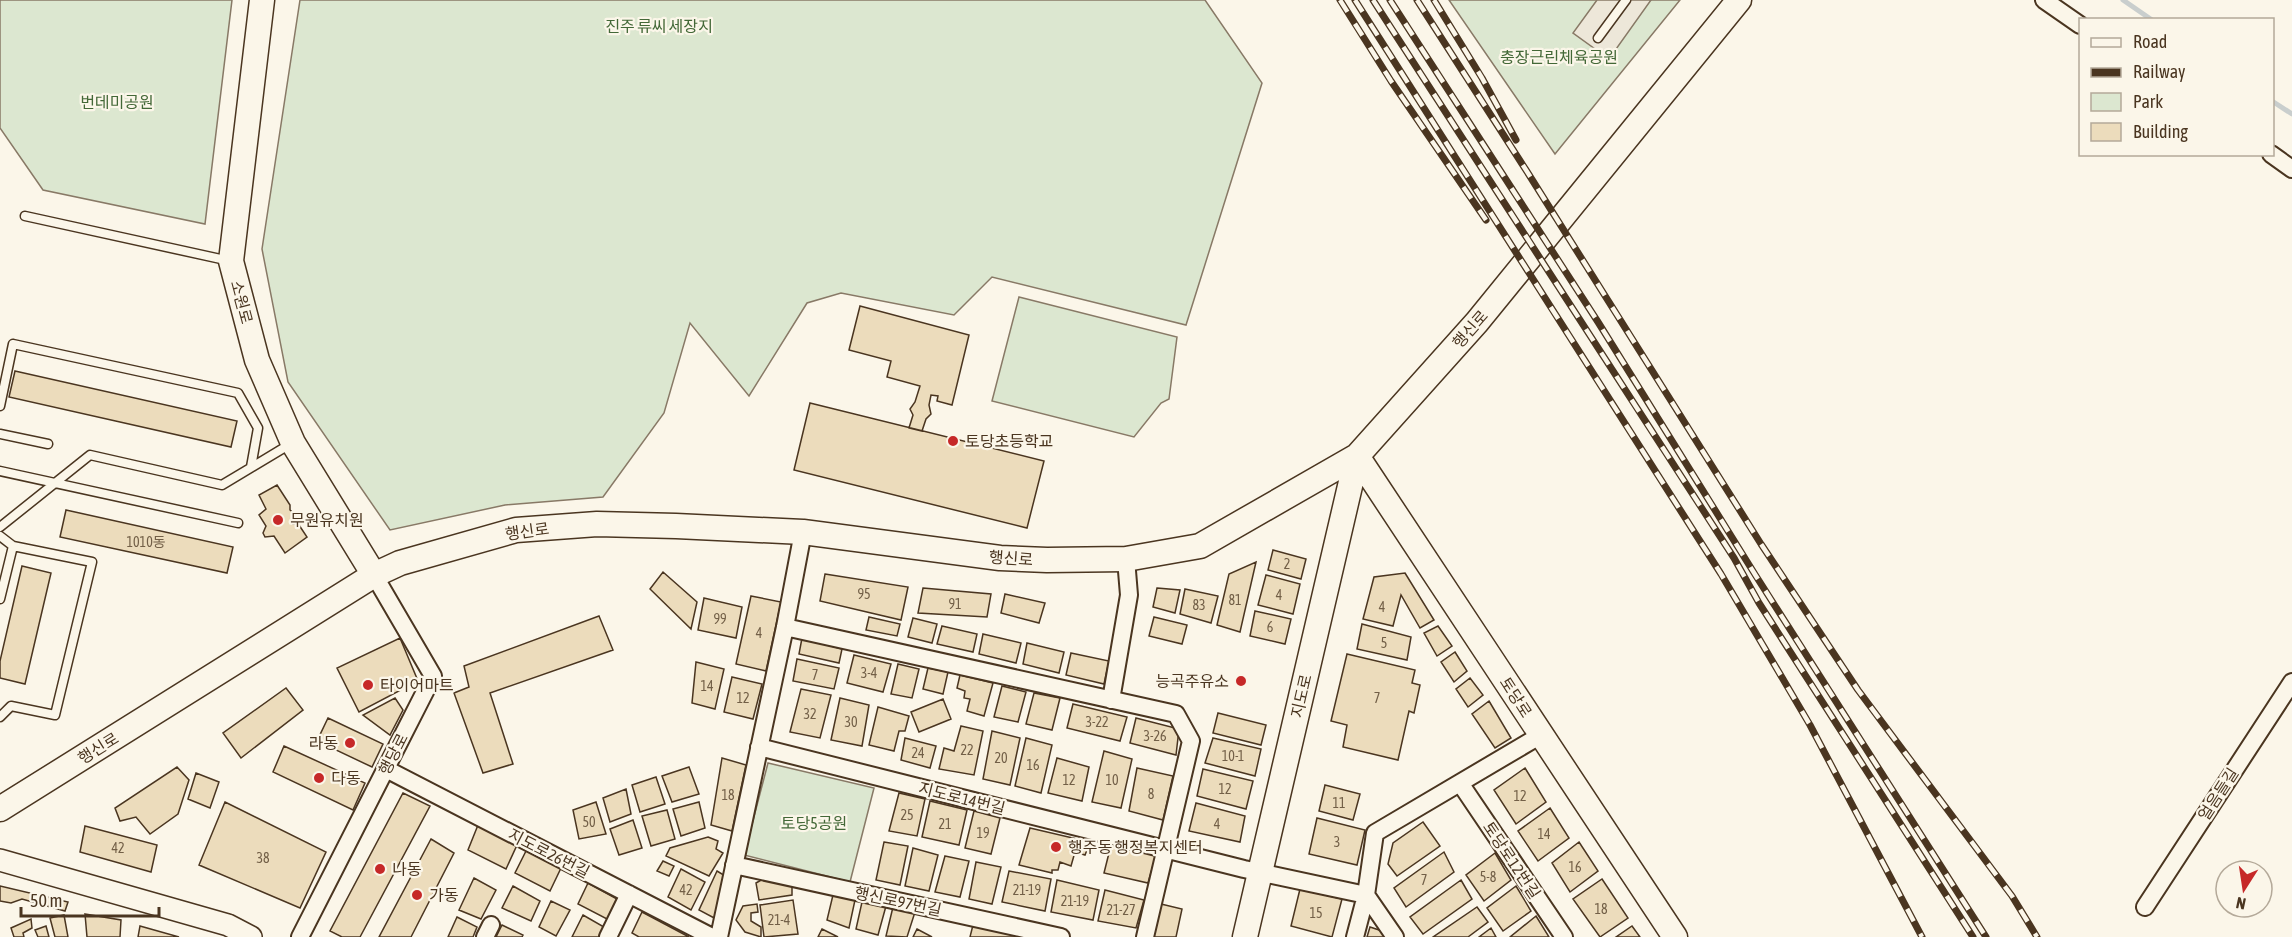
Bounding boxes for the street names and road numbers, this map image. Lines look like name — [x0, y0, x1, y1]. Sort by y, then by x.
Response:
street label: 소원로 — [228, 278, 256, 326]
street label: 행신로 — [1449, 306, 1491, 352]
street label: 행신로 — [504, 519, 550, 543]
street label: 행신로 — [988, 547, 1034, 569]
street label: 지도로 — [1287, 672, 1315, 720]
street label: 토당로 — [1496, 674, 1536, 721]
street label: 행신로 — [75, 729, 122, 767]
street label: 행당로 — [375, 730, 411, 778]
street label: 얼음들길 — [2194, 764, 2242, 824]
street label: 지도로14번길 — [917, 779, 1007, 817]
street label: 토당로12번길 — [1480, 818, 1544, 902]
street label: 지도로26번길 — [505, 825, 593, 881]
street label: 행신로97번길 — [853, 883, 943, 919]

